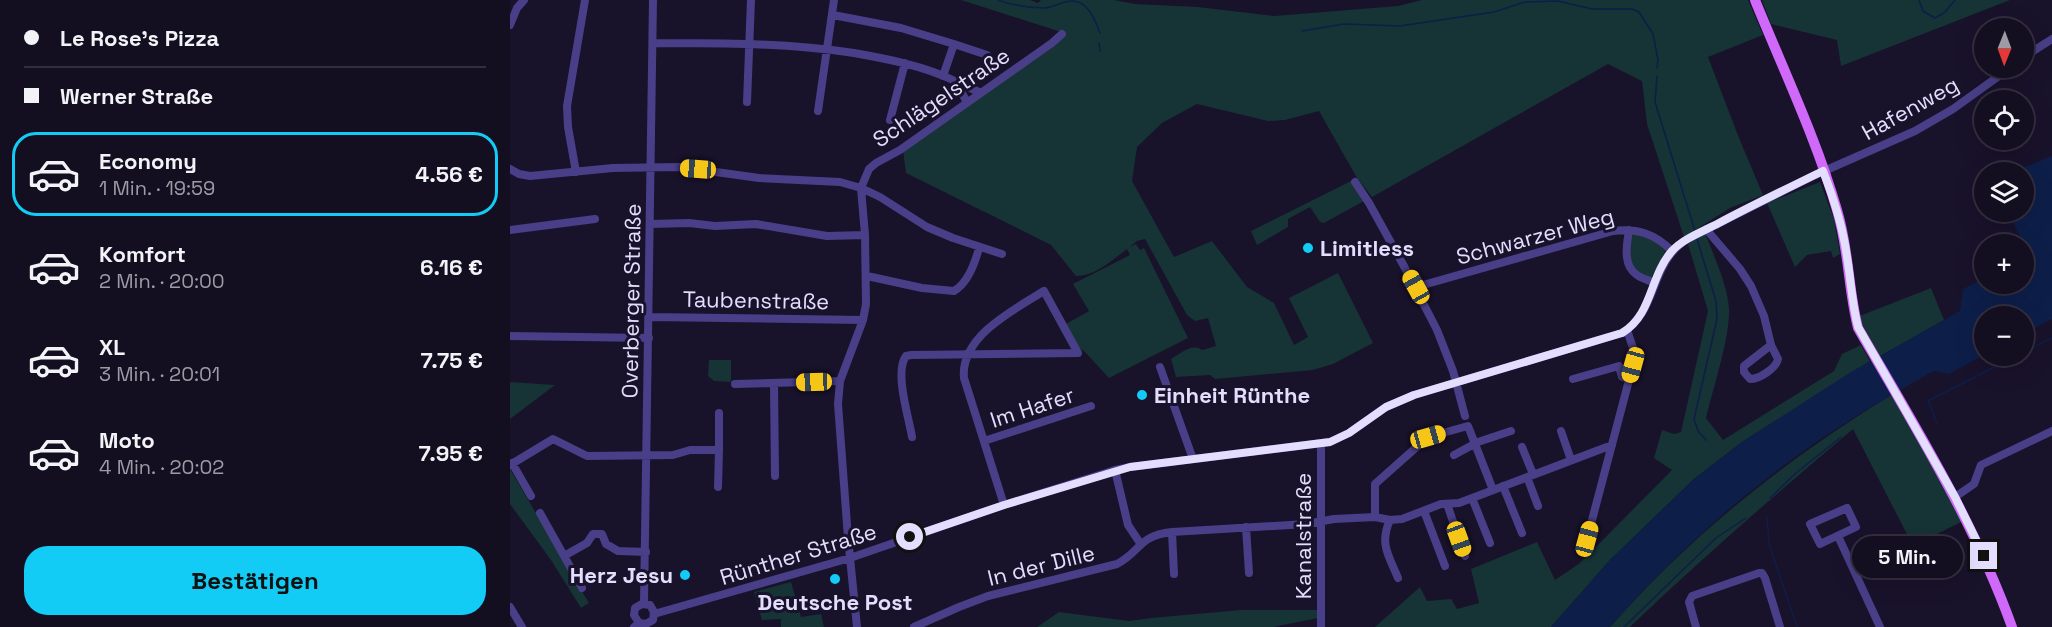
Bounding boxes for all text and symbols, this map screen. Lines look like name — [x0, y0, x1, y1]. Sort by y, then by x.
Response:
north arrow — [1974, 18, 2034, 78]
map controls — [1974, 18, 2034, 366]
text: Le Rose's Pizza — [60, 24, 219, 52]
street label: Schlägelstraße — [867, 41, 1015, 153]
street label: Hafenweg — [1857, 70, 1963, 146]
text: Werner Straße — [60, 82, 213, 110]
button: locate — [1974, 90, 2034, 150]
icon: car — [27, 147, 81, 201]
text: Economy — [99, 147, 197, 175]
car — [679, 159, 717, 179]
text: 4.56 € — [415, 160, 483, 188]
button: layers — [1974, 162, 2034, 222]
text: 1 Min. · 19:59 — [99, 175, 215, 201]
street label: Schwarzer Weg — [1453, 201, 1617, 271]
street label: Overberger Straße — [615, 203, 647, 399]
place label: Limitless — [1320, 234, 1414, 262]
button: + — [1974, 234, 2034, 294]
icon: car — [27, 240, 81, 294]
text: Komfort — [99, 240, 186, 268]
marker: Limitless — [1301, 241, 1315, 255]
text: 6.16 € — [420, 253, 483, 281]
car — [1399, 267, 1433, 307]
text: 2 Min. · 20:00 — [99, 268, 225, 294]
street label: Taubenstraße — [683, 285, 829, 315]
button: − — [1974, 306, 2034, 366]
icon: car — [27, 333, 81, 387]
text: XL — [99, 333, 125, 361]
car — [1620, 345, 1646, 385]
text: 7.75 € — [421, 346, 483, 374]
text: 3 Min. · 20:01 — [99, 361, 220, 387]
car — [796, 372, 832, 392]
street label: Im Hafer — [986, 380, 1078, 434]
place label: Einheit Rünthe — [1154, 381, 1310, 409]
marker: Einheit Rünthe — [1135, 388, 1149, 402]
car — [1408, 423, 1448, 451]
icon: car — [27, 426, 81, 480]
text: Moto — [99, 426, 155, 454]
text: 7.95 € — [418, 439, 483, 467]
text: 4 Min. · 20:02 — [99, 454, 224, 480]
street label: Kanalstraße — [1289, 473, 1317, 599]
street label: Rünther Straße — [716, 517, 880, 591]
car — [1444, 519, 1474, 559]
car — [1574, 519, 1600, 559]
route start — [896, 523, 923, 550]
callout: 5 Min. — [1852, 535, 1963, 577]
street label: In der Dille — [985, 538, 1097, 592]
route end — [1970, 542, 1997, 569]
text: 5 Min. — [1878, 544, 1937, 570]
button: Bestätigen — [24, 546, 486, 615]
place label: Herz Jesu — [570, 561, 673, 589]
marker: Herz Jesu — [678, 568, 692, 582]
marker: Deutsche Post — [828, 572, 842, 586]
place label: Deutsche Post — [757, 588, 913, 616]

